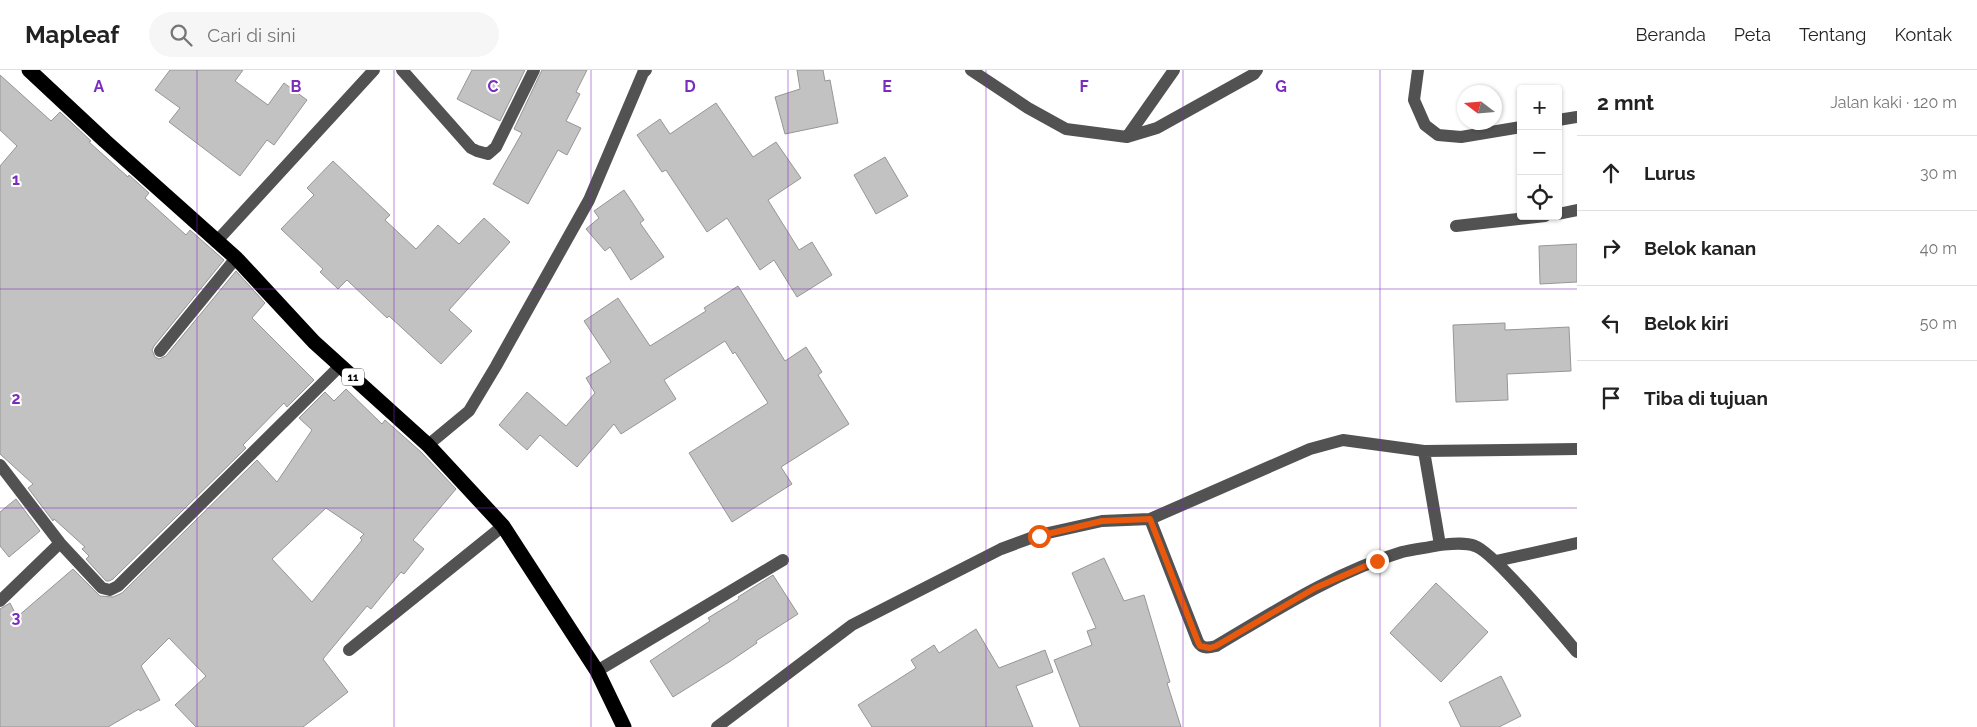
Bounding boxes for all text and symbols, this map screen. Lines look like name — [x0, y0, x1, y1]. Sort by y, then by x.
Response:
search box — [149, 12, 499, 57]
text: Mapleaf — [25, 20, 119, 49]
icon: search — [167, 21, 195, 49]
text: Cari di sini — [207, 24, 296, 46]
text: Beranda — [1636, 24, 1706, 45]
text: Peta — [1734, 24, 1771, 45]
text: Tentang — [1799, 24, 1866, 45]
text: Kontak — [1894, 24, 1952, 45]
text: A — [94, 77, 105, 96]
text: B — [291, 77, 302, 96]
text: C — [488, 77, 499, 96]
text: D — [684, 77, 696, 96]
text: E — [882, 77, 892, 96]
text: F — [1079, 77, 1089, 96]
text: G — [1275, 77, 1287, 96]
north arrow — [1457, 85, 1502, 130]
map controls — [1517, 85, 1562, 220]
button: + — [1517, 85, 1562, 130]
text: 2 mnt — [1597, 90, 1654, 115]
text: Jalan kaki · 120 m — [1830, 93, 1957, 112]
button: − — [1517, 130, 1562, 175]
icon: ahead — [1597, 159, 1625, 187]
text: Lurus — [1644, 162, 1695, 184]
text: 30 m — [1920, 164, 1957, 183]
text: 1 — [12, 170, 20, 189]
button: locate — [1517, 175, 1562, 220]
icon: right — [1597, 234, 1625, 262]
text: Belok kanan — [1644, 237, 1756, 259]
text: 40 m — [1920, 239, 1957, 258]
icon: left — [1597, 309, 1625, 337]
text: Belok kiri — [1644, 312, 1729, 334]
text: 50 m — [1920, 314, 1957, 333]
road number: 11 — [342, 368, 364, 386]
icon: arrive — [1597, 384, 1625, 412]
text: Tiba di tujuan — [1644, 387, 1768, 409]
text: 2 — [11, 389, 21, 408]
route start — [1028, 525, 1051, 548]
route end — [1366, 550, 1389, 573]
text: 3 — [12, 608, 21, 627]

